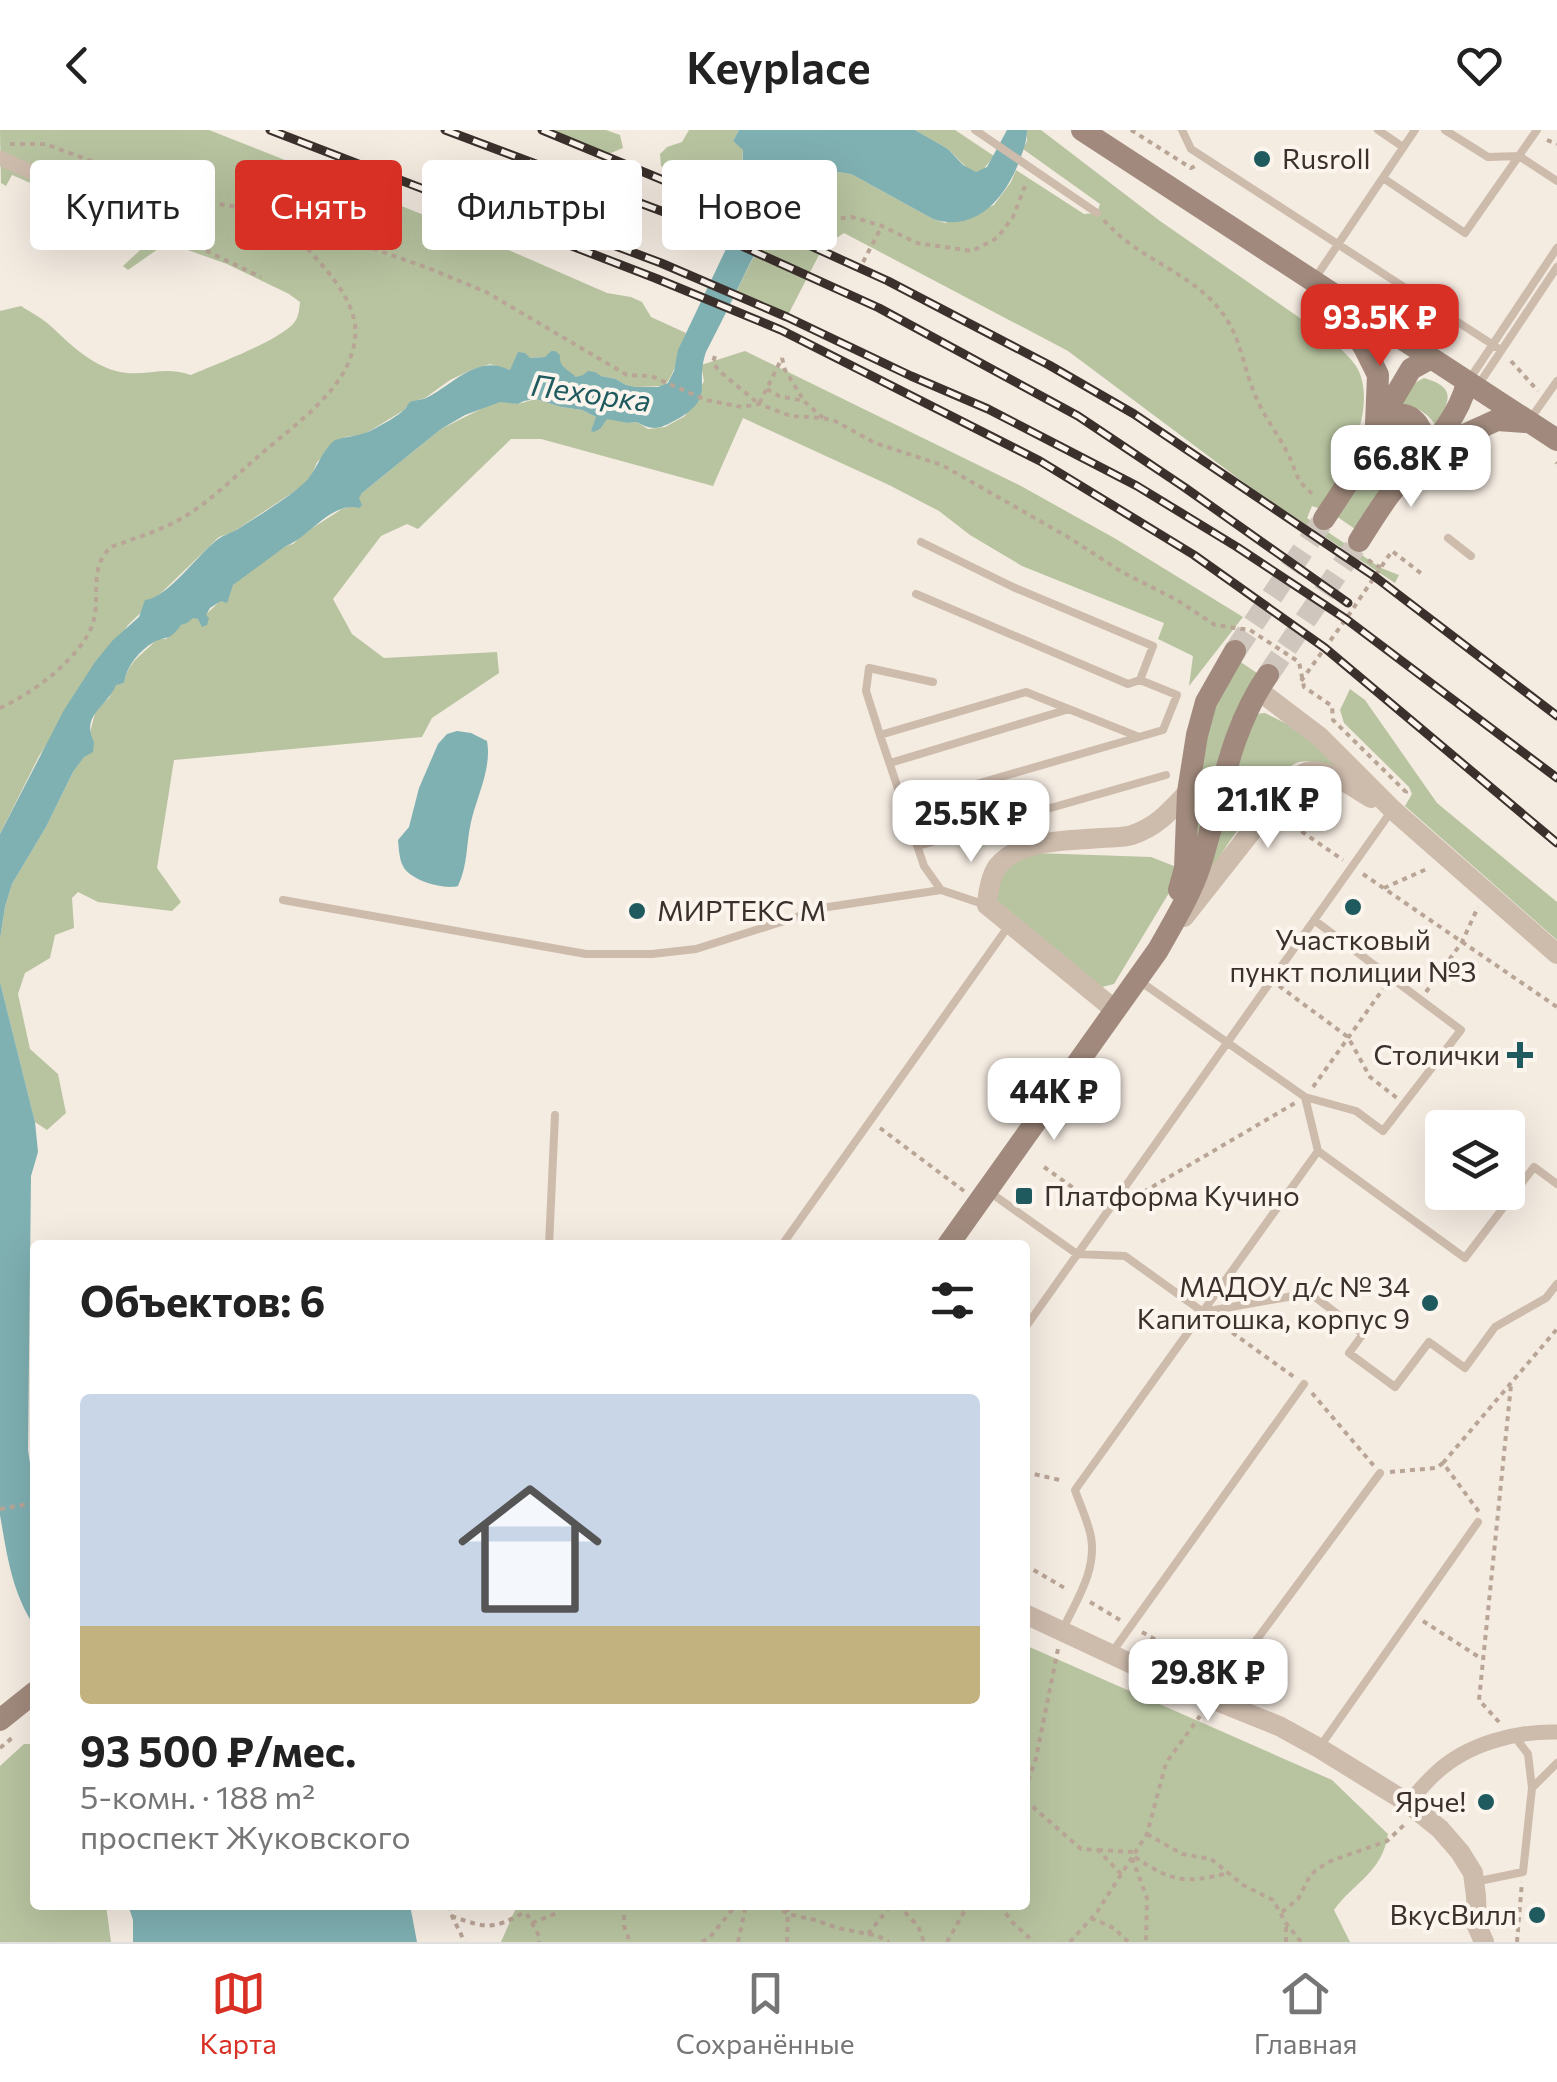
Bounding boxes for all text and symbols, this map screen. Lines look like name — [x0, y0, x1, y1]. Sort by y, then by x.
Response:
icon: back — [50, 38, 105, 93]
text: Keyplace — [686, 38, 871, 93]
icon: heart — [1452, 38, 1507, 93]
place label: Rusroll — [1282, 141, 1371, 175]
marker: Rusroll — [1251, 148, 1273, 170]
chip: Купить — [30, 160, 215, 250]
chip: Снять — [235, 160, 402, 250]
chip: Фильтры — [422, 160, 642, 250]
chip: Новое — [662, 160, 837, 250]
pin: 93.5K ₽ — [1288, 284, 1472, 369]
text: 93.5K ₽ — [1323, 296, 1437, 336]
water label: Пехорка — [529, 365, 654, 418]
pin: 66.8K ₽ — [1319, 425, 1503, 510]
text: 66.8K ₽ — [1353, 437, 1469, 477]
pin: 21.1K ₽ — [1176, 766, 1360, 851]
text: 21.1K ₽ — [1217, 778, 1319, 818]
pin: 25.5K ₽ — [879, 780, 1063, 865]
text: 25.5K ₽ — [914, 792, 1028, 832]
place label: МИРТЕКС М — [657, 893, 826, 927]
marker: Участковый пункт полиции №3 — [1342, 896, 1364, 918]
marker: МИРТЕКС М — [626, 900, 648, 922]
place label: Участковый пункт полиции №3 — [1229, 922, 1477, 988]
place label: Столички — [1374, 1037, 1500, 1071]
marker: Столички — [1509, 1044, 1531, 1066]
pin: 44K ₽ — [984, 1058, 1124, 1143]
text: 44K ₽ — [1010, 1070, 1098, 1110]
map controls — [1425, 1110, 1525, 1210]
button: layers — [1425, 1110, 1525, 1210]
place label: Платформа Кучино — [1044, 1178, 1300, 1212]
marker: Платформа Кучино — [1013, 1185, 1035, 1207]
place label: МАДОУ д/с № 34 Капитошка, корпус 9 — [1137, 1269, 1410, 1335]
icon: filters — [925, 1273, 980, 1328]
text: Объектов: 6 — [80, 1274, 325, 1326]
marker: МАДОУ д/с № 34 Капитошка, корпус 9 — [1419, 1292, 1441, 1314]
icon: home — [440, 1459, 620, 1639]
pin: 29.8K ₽ — [1116, 1639, 1300, 1724]
text: 29.8K ₽ — [1151, 1651, 1265, 1691]
text: 93 500 ₽/мес. — [80, 1724, 356, 1776]
text: 5-комн. · 188 m² — [80, 1776, 315, 1816]
place label: Ярче! — [1395, 1784, 1466, 1818]
marker: Ярче! — [1475, 1791, 1497, 1813]
text: проспект Жуковского — [80, 1816, 411, 1856]
place label: ВкусВилл — [1390, 1897, 1517, 1931]
marker: ВкусВилл — [1526, 1904, 1548, 1926]
tab: Карта — [200, 1966, 277, 2060]
tab: Сохранённые — [676, 1966, 855, 2060]
tab: Главная — [1254, 1966, 1357, 2060]

